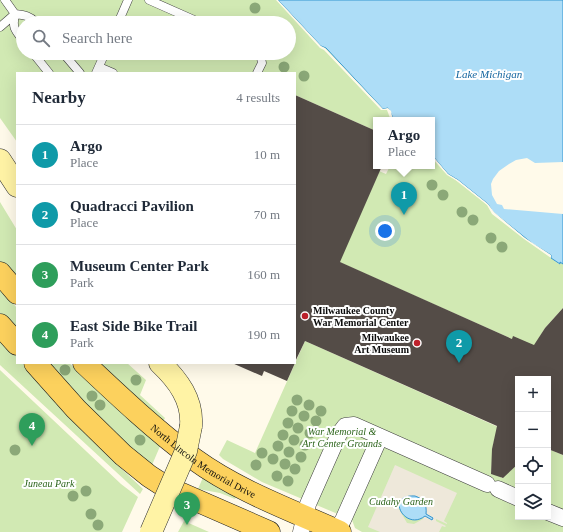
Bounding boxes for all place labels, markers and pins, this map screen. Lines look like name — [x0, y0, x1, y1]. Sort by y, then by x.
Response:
pin: 1 — [391, 182, 417, 215]
place label: Milwaukee County War Memorial Center — [313, 305, 409, 328]
marker: Milwaukee County War Memorial Center — [300, 311, 310, 321]
pin: 2 — [446, 330, 472, 363]
place label: Milwaukee Art Museum — [354, 332, 410, 355]
marker: Milwaukee Art Museum — [412, 338, 422, 348]
pin: 4 — [19, 413, 45, 446]
pin: 3 — [174, 492, 200, 525]

